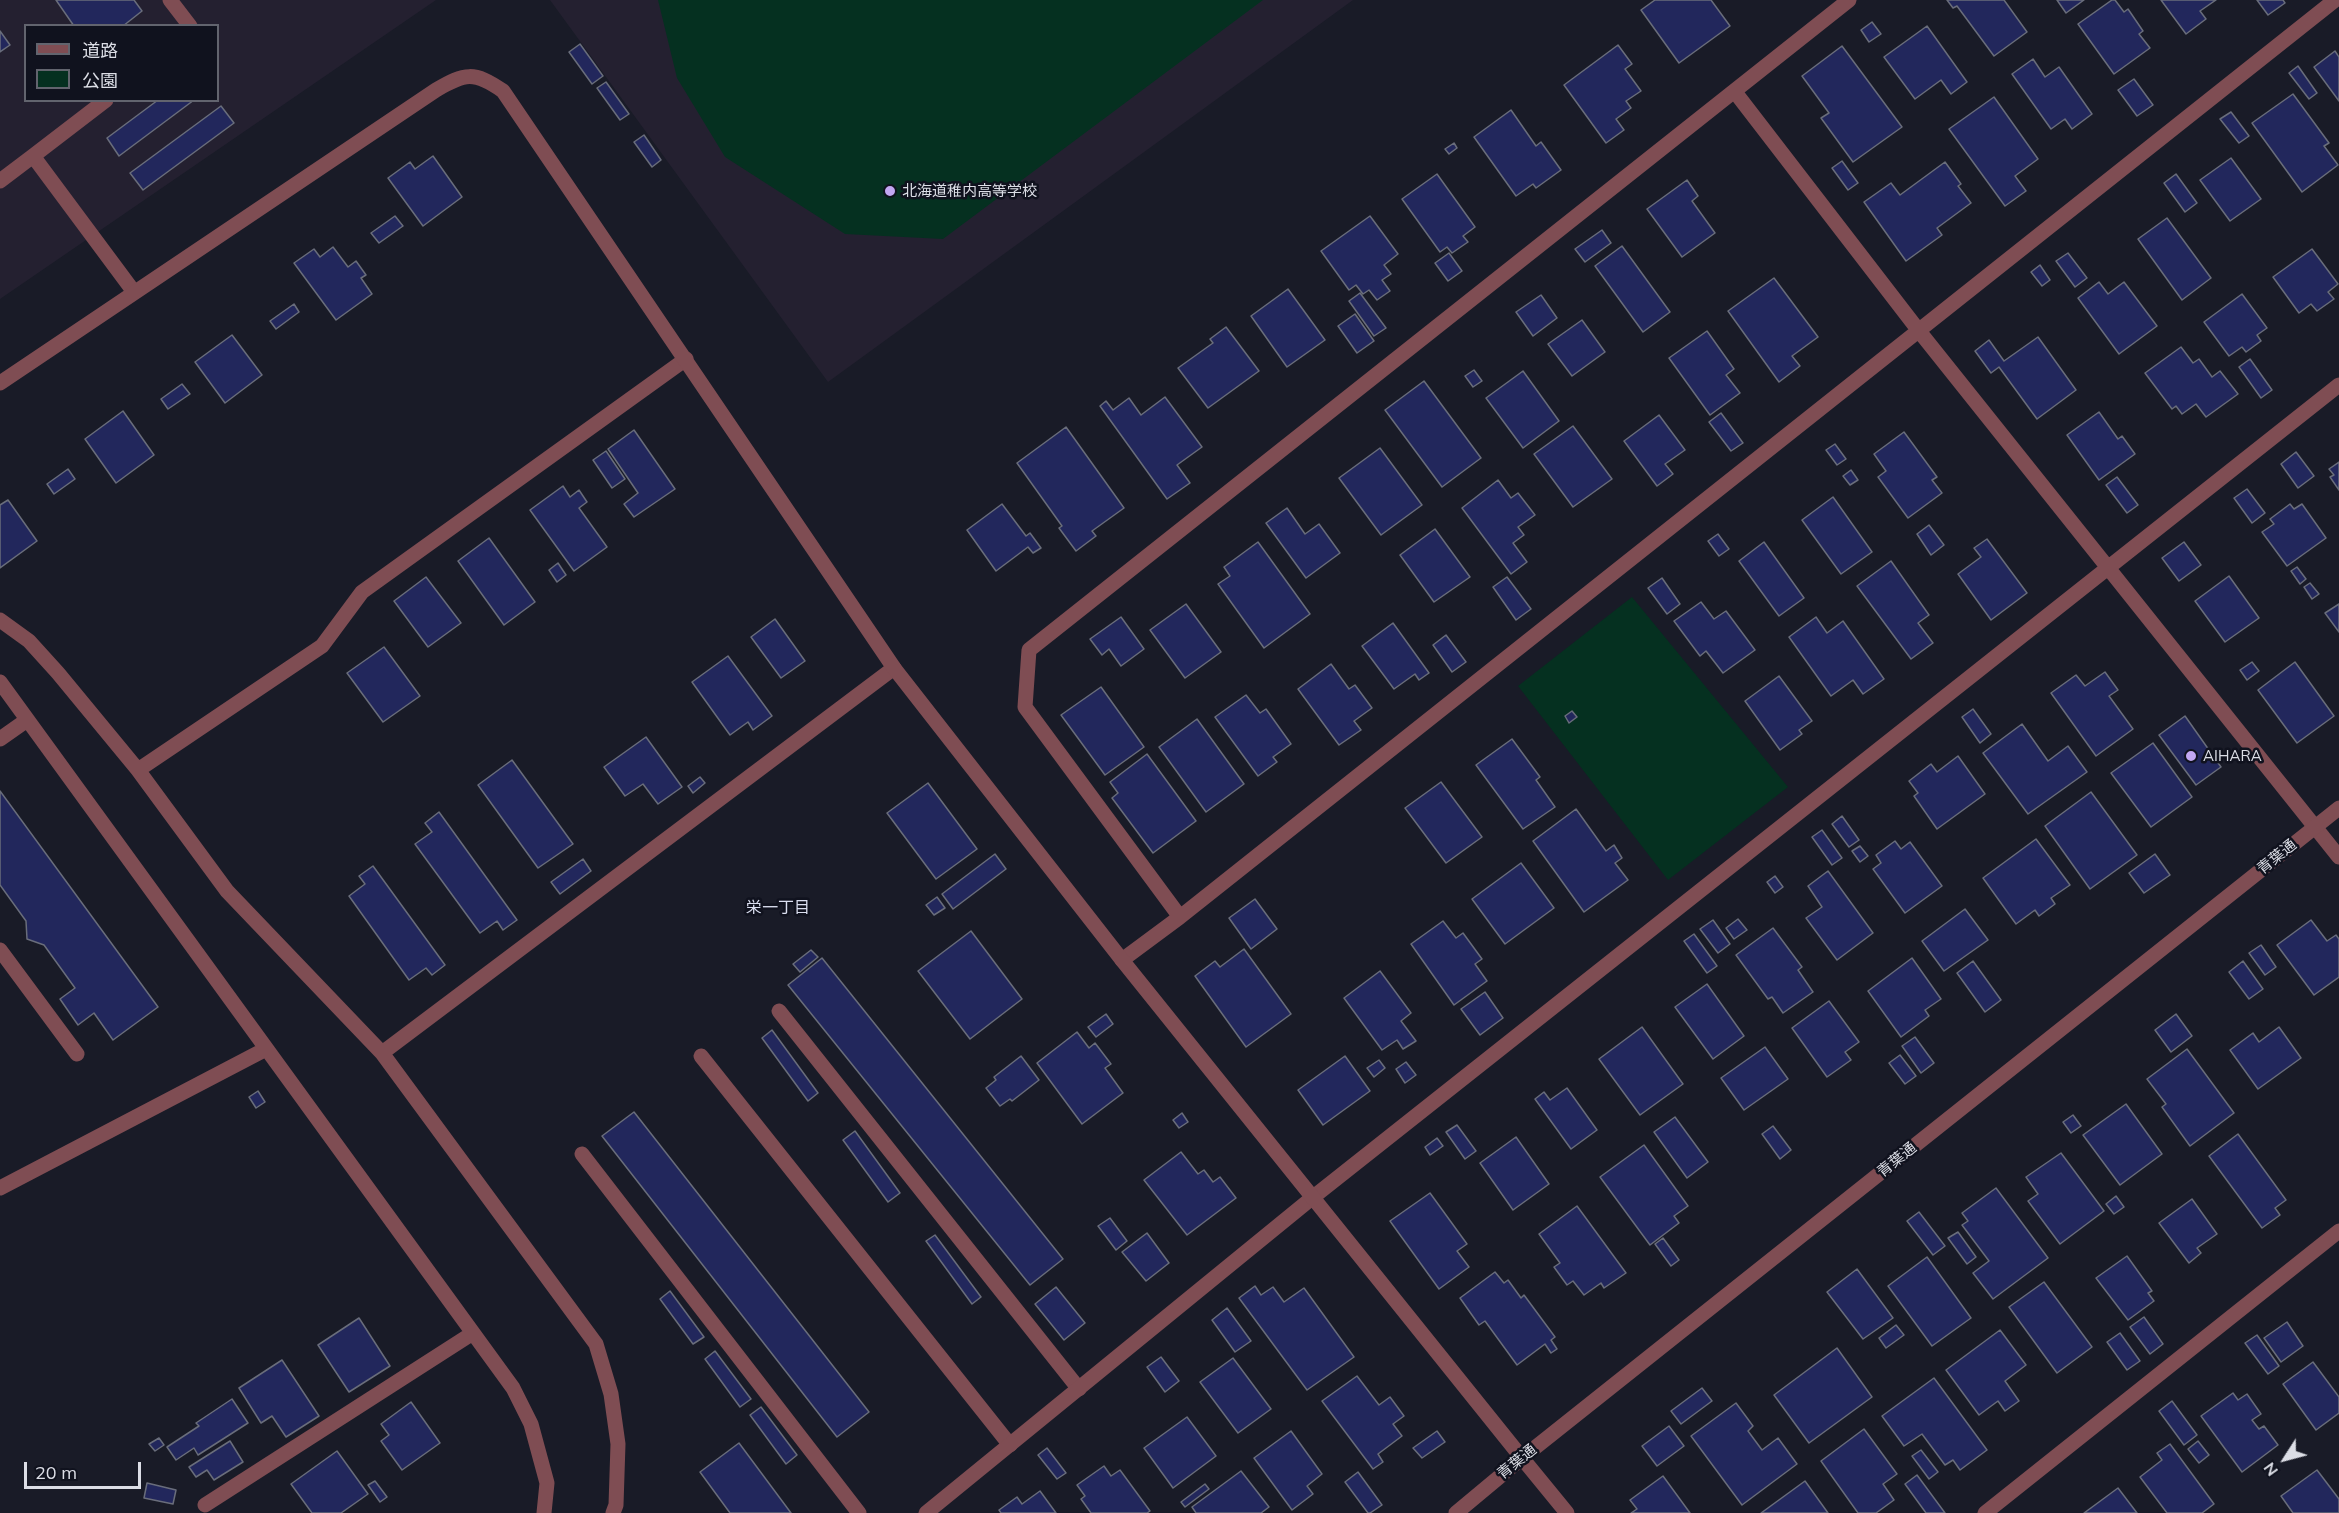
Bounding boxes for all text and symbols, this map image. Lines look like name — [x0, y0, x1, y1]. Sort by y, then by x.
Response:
legend — [24, 24, 219, 102]
text: 道路 — [82, 39, 118, 62]
text: 公園 — [82, 69, 118, 92]
place label: 北海道稚内高等学校 — [902, 182, 1037, 200]
marker: 北海道稚内高等学校 — [883, 184, 897, 198]
place label: AIHARA — [2203, 747, 2262, 765]
marker: AIHARA — [2184, 749, 2198, 763]
street label: 青葉通 — [2254, 836, 2300, 878]
district label: 栄一丁目 — [746, 898, 810, 918]
street label: 青葉通 — [1874, 1139, 1920, 1181]
north arrow — [2255, 1429, 2315, 1489]
street label: 青葉通 — [1494, 1441, 1540, 1483]
scale bar — [27, 1450, 144, 1488]
text: N — [2259, 1459, 2282, 1480]
text: 20 m — [35, 1461, 77, 1484]

